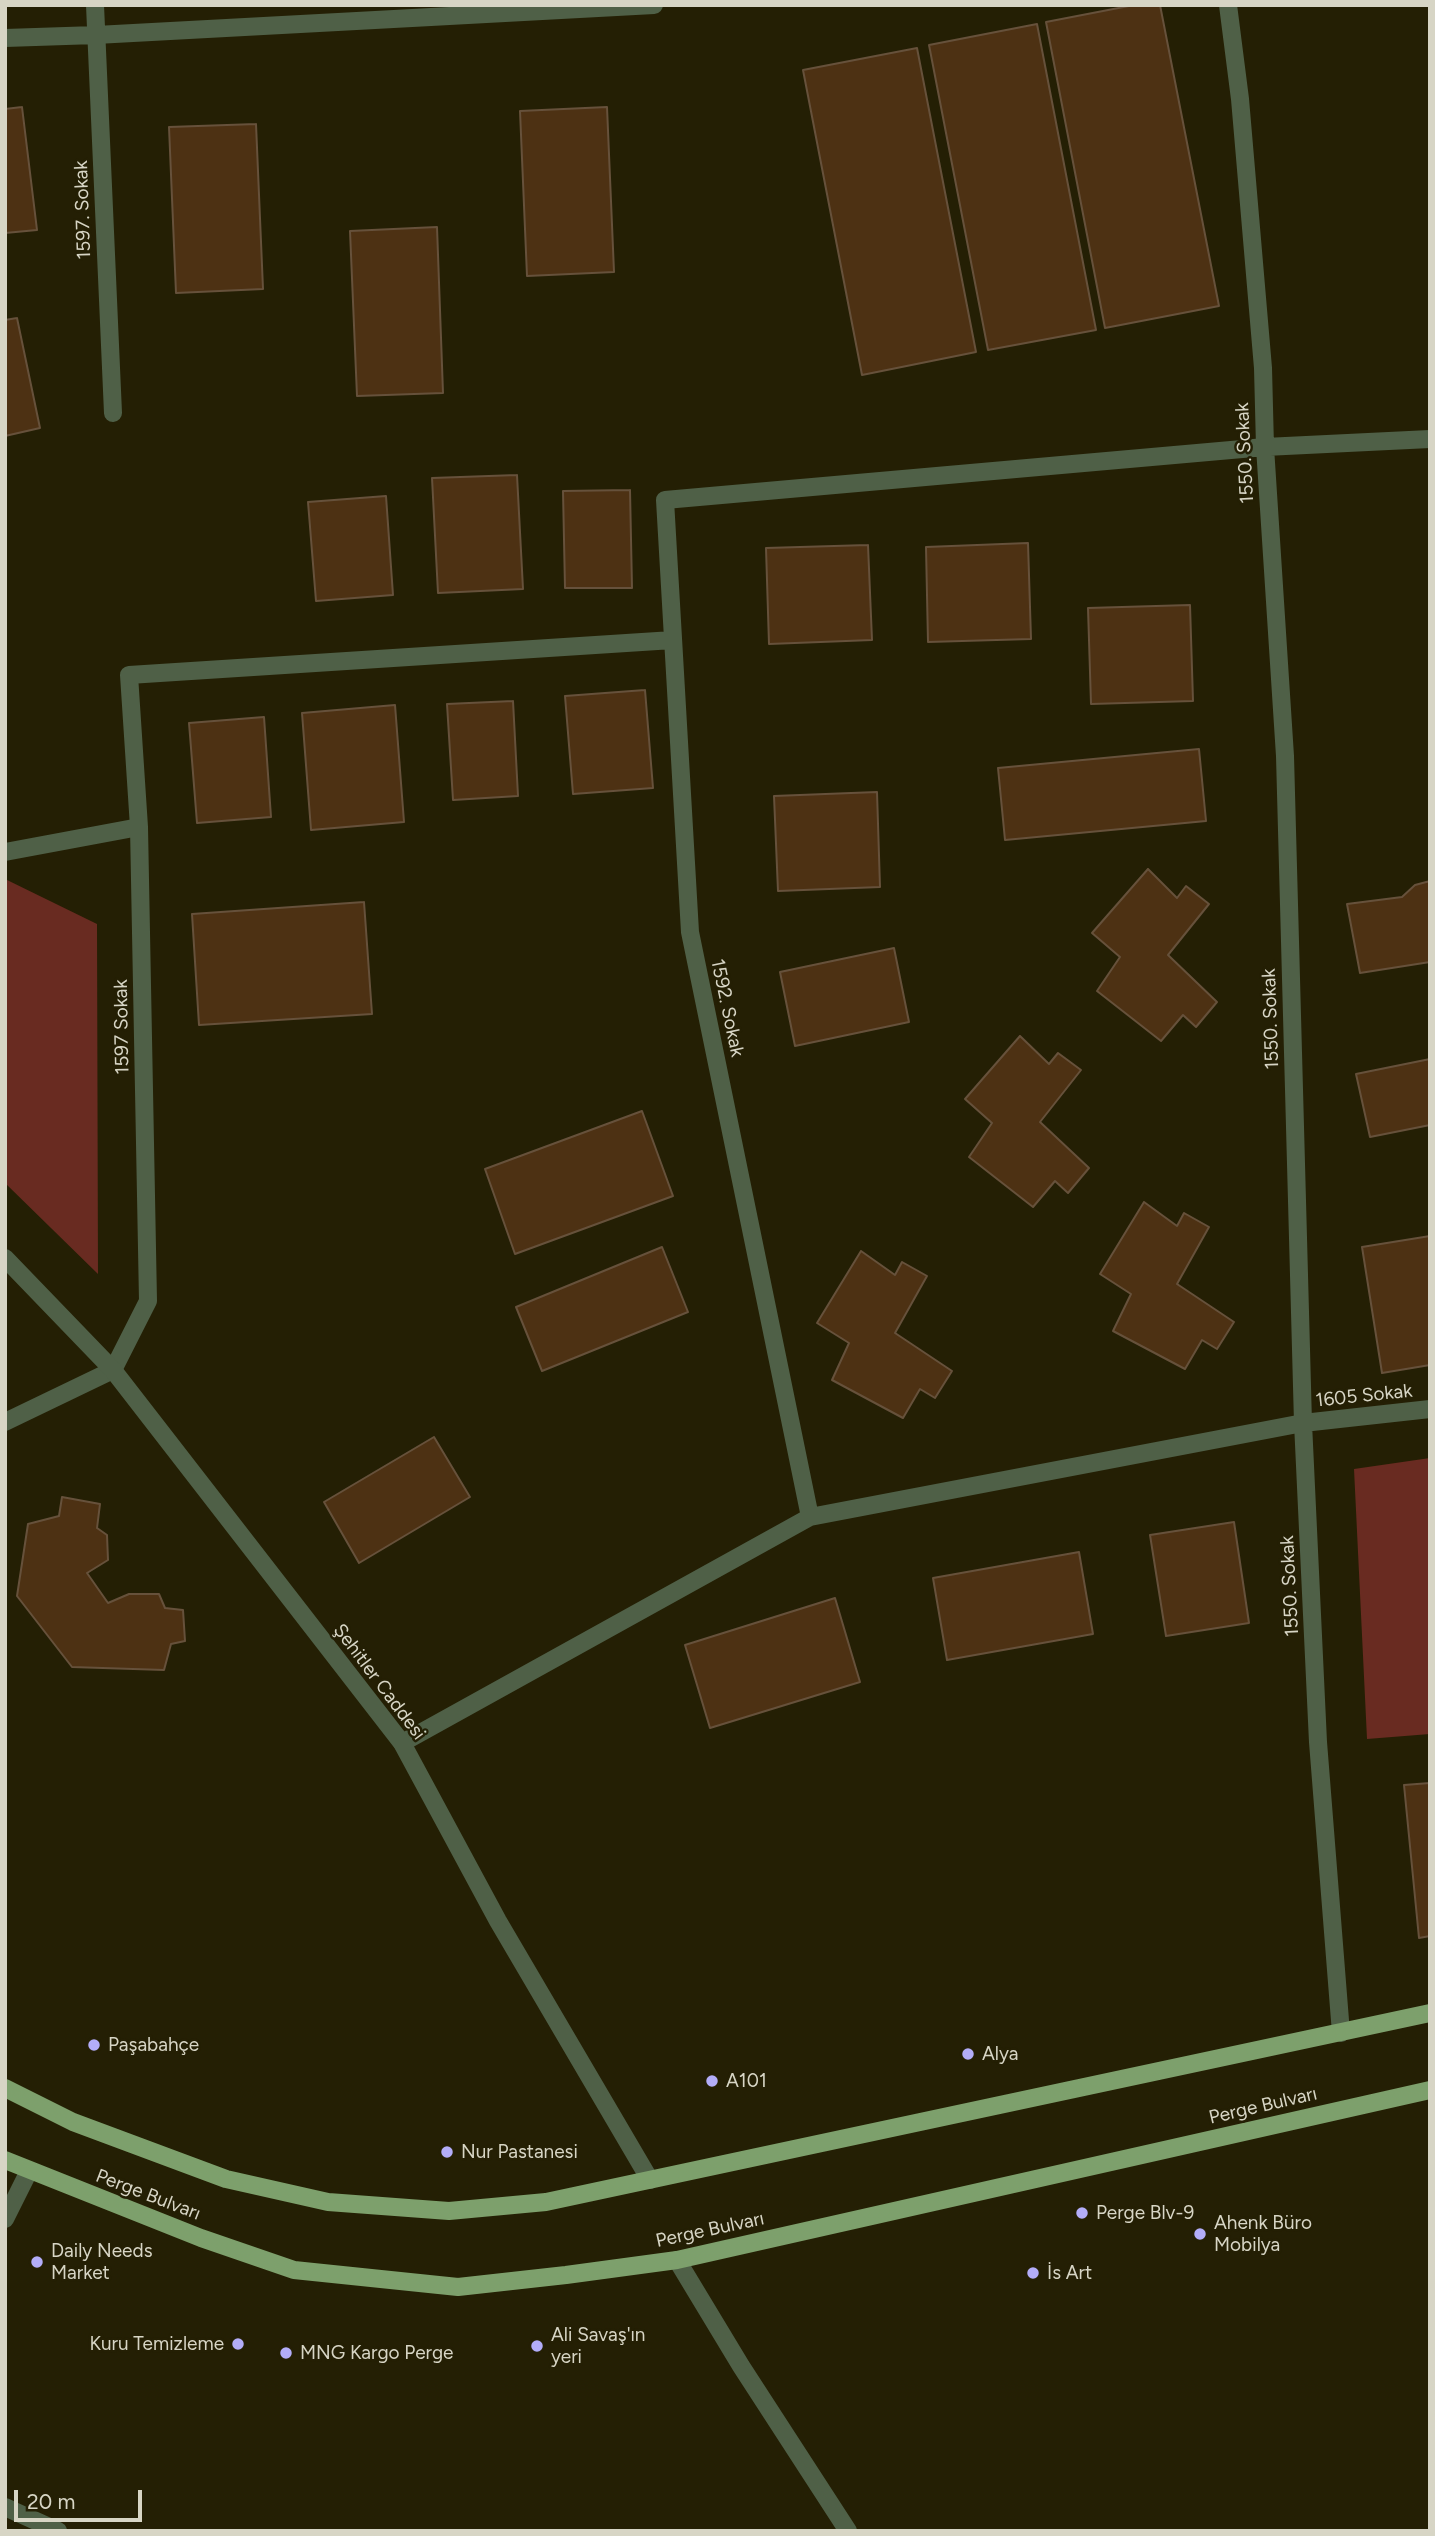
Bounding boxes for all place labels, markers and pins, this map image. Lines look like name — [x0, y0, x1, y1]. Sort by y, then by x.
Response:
place label: Paşabahçe — [108, 2034, 199, 2056]
marker: Paşabahçe — [86, 2037, 102, 2053]
place label: Alya — [982, 2043, 1019, 2065]
marker: Alya — [960, 2046, 976, 2062]
place label: A101 — [726, 2070, 767, 2092]
marker: A101 — [704, 2073, 720, 2089]
place label: Nur Pastanesi — [461, 2141, 578, 2163]
marker: Nur Pastanesi — [439, 2144, 455, 2160]
place label: Perge Blv-9 — [1096, 2202, 1194, 2224]
marker: Perge Blv-9 — [1074, 2205, 1090, 2221]
place label: Ahenk Büro Mobilya — [1214, 2212, 1312, 2256]
marker: Ahenk Büro Mobilya — [1192, 2226, 1208, 2242]
place label: Daily Needs Market — [51, 2240, 152, 2284]
marker: Daily Needs Market — [29, 2254, 45, 2270]
place label: İs Art — [1047, 2262, 1092, 2284]
marker: İs Art — [1025, 2265, 1041, 2281]
place label: Ali Savaş'ın yeri — [551, 2324, 645, 2368]
place label: Kuru Temizleme — [89, 2333, 224, 2355]
marker: Kuru Temizleme — [230, 2336, 246, 2352]
marker: Ali Savaş'ın yeri — [529, 2338, 545, 2354]
place label: MNG Kargo Perge — [300, 2342, 453, 2364]
marker: MNG Kargo Perge — [278, 2345, 294, 2361]

